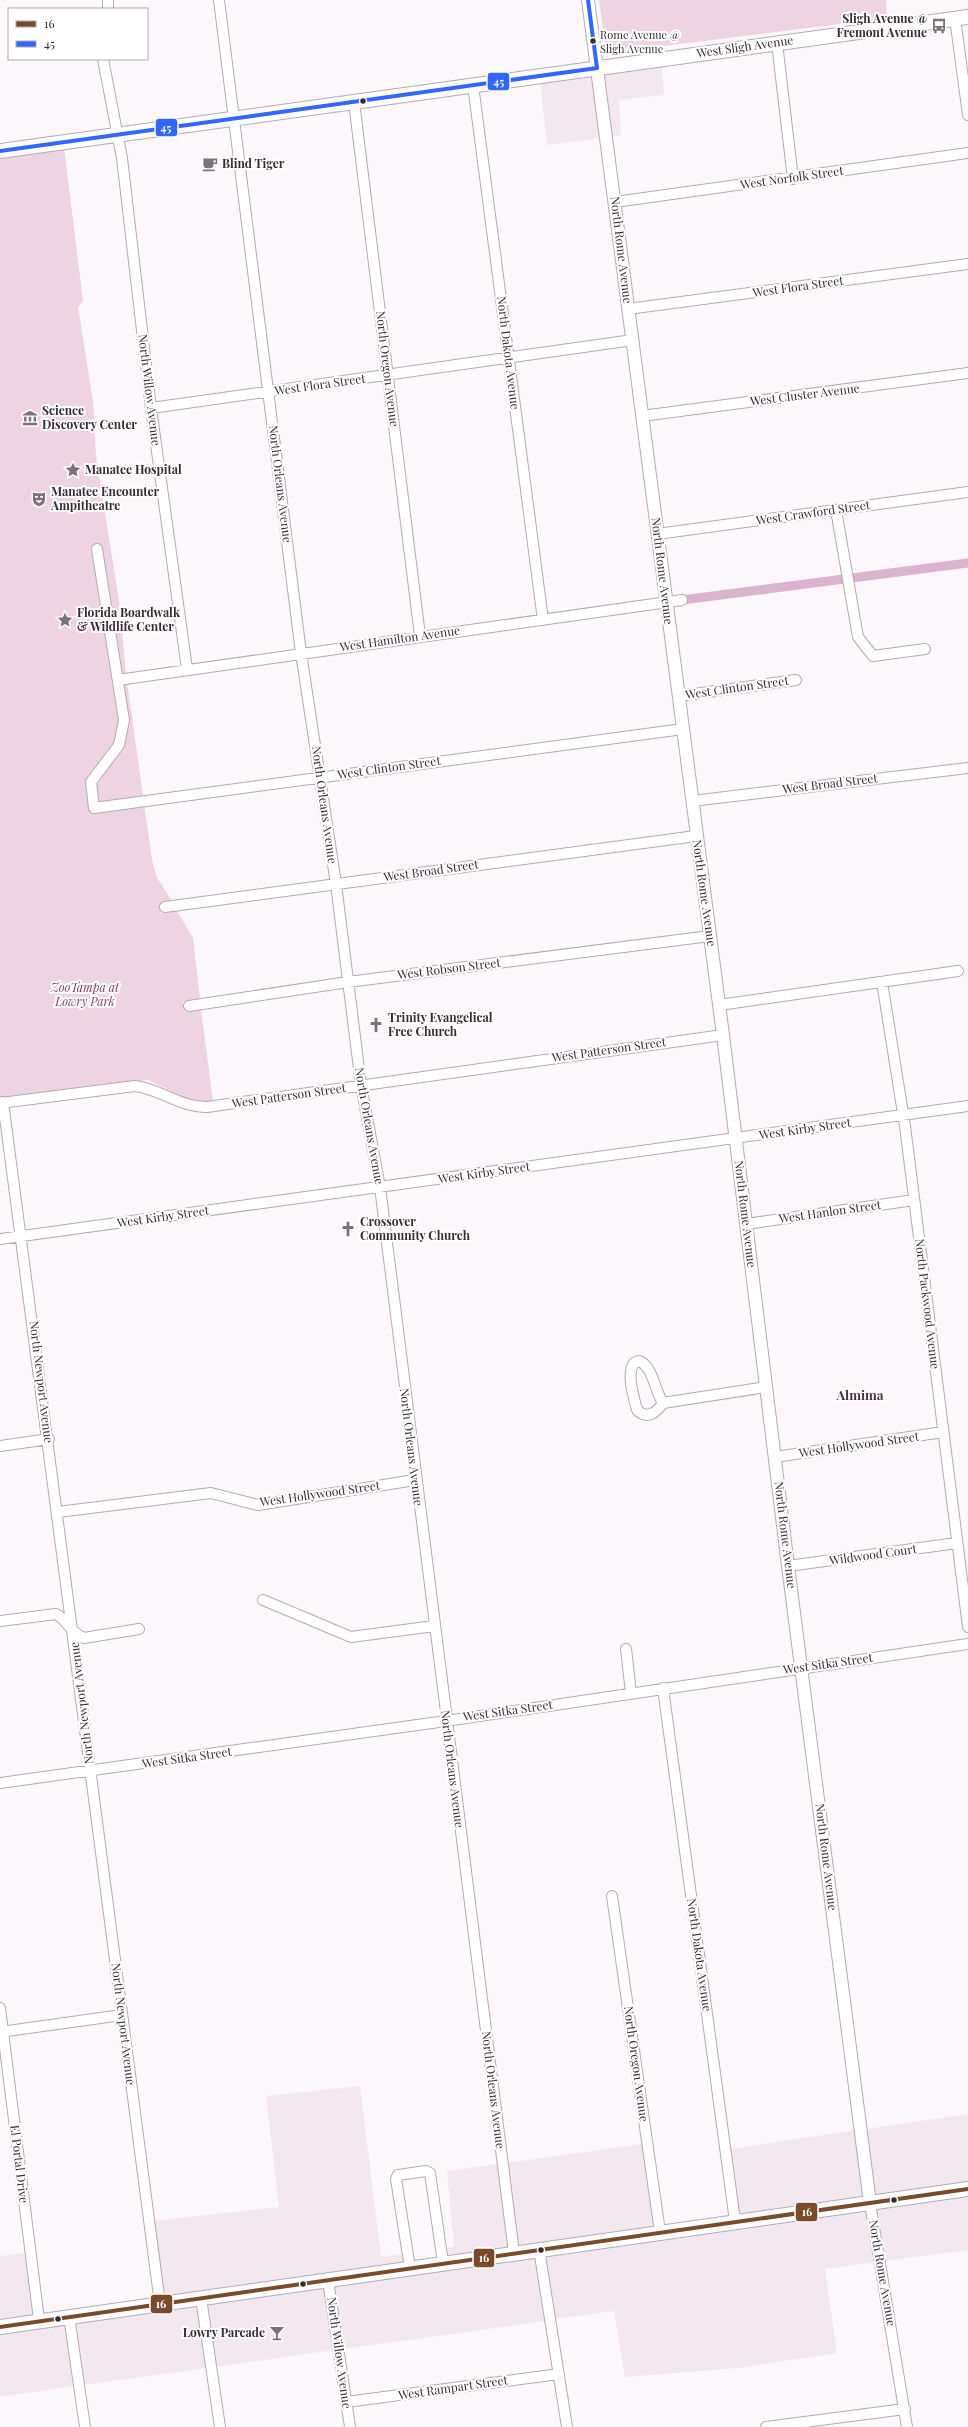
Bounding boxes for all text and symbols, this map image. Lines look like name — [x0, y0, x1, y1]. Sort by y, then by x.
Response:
legend — [8, 8, 148, 60]
place label: Sligh Avenue @ Fremont Avenue — [836, 10, 927, 40]
text: 16 — [44, 15, 55, 31]
bus stop icon: Sligh Avenue @ Fremont Avenue — [930, 17, 948, 35]
place label: Rome Avenue @ Sligh Avenue — [600, 27, 680, 56]
street label: West Sligh Avenue — [694, 31, 794, 61]
text: 45 — [44, 35, 55, 51]
marker: Rome Avenue @ Sligh Avenue — [588, 36, 598, 46]
line badge: 45 — [487, 72, 510, 91]
text: 45 — [494, 74, 504, 89]
unlabelled marker — [358, 96, 368, 106]
line badge: 45 — [155, 118, 178, 137]
text: 45 — [161, 120, 171, 135]
cafe icon: Blind Tiger — [201, 155, 219, 173]
place label: Blind Tiger — [222, 155, 285, 171]
street label: West Norfolk Street — [738, 162, 845, 192]
street label: North Rome Avenue — [607, 195, 636, 304]
street label: West Flora Street — [750, 272, 845, 300]
street label: North Dakota Avenue — [494, 295, 524, 411]
street label: North Oregon Avenue — [373, 310, 403, 428]
street label: North Willow Avenue — [135, 333, 165, 447]
street label: West Flora Street — [272, 370, 367, 398]
street label: West Cluster Avenue — [748, 379, 861, 409]
place label: Science Discovery Center — [42, 402, 137, 432]
museum icon: Science Discovery Center — [21, 409, 39, 427]
street label: North Orleans Avenue — [266, 424, 296, 544]
place icon: Manatee Hospital — [64, 461, 82, 479]
place label: Manatee Hospital — [85, 461, 182, 477]
place label: Manatee Encounter Ampitheatre — [50, 483, 159, 513]
theatre icon: Manatee Encounter Ampitheatre — [30, 490, 48, 508]
street label: West Crawford Street — [754, 496, 872, 528]
street label: North Rome Avenue — [648, 516, 677, 625]
place label: Florida Boardwalk & Wildlife Center — [77, 604, 181, 634]
place icon: Florida Boardwalk & Wildlife Center — [56, 611, 74, 629]
street label: West Hamilton Avenue — [338, 622, 461, 655]
street label: West Clinton Street — [683, 672, 790, 702]
street label: North Orleans Avenue — [309, 745, 341, 865]
street label: West Clinton Street — [335, 752, 442, 782]
street label: West Broad Street — [780, 769, 879, 797]
street label: North Rome Avenue — [690, 838, 720, 947]
street label: West Broad Street — [381, 855, 480, 885]
street label: West Robson Street — [395, 954, 502, 982]
park label: ZooTampa at Lowry Park — [50, 979, 120, 1009]
place label: Trinity Evangelical Free Church — [388, 1009, 493, 1039]
church icon: Trinity Evangelical Free Church — [367, 1016, 385, 1034]
street label: West Patterson Street — [550, 1033, 668, 1065]
street label: North Orleans Avenue — [352, 1066, 388, 1186]
street label: West Patterson Street — [230, 1079, 348, 1111]
street label: West Kirby Street — [757, 1114, 853, 1143]
street label: West Kirby Street — [436, 1158, 532, 1187]
street label: North Rome Avenue — [731, 1159, 760, 1268]
street label: West Hanlon Street — [777, 1196, 883, 1226]
street label: West Kirby Street — [115, 1202, 211, 1231]
place label: Crossover Community Church — [360, 1213, 471, 1243]
church icon: Crossover Community Church — [339, 1220, 357, 1238]
street label: North Packwood Avenue — [912, 1238, 944, 1370]
street label: North Newport Avenue — [27, 1320, 57, 1444]
district label: Almima — [835, 1386, 884, 1403]
street label: North Orleans Avenue — [397, 1387, 427, 1507]
street label: West Hollywood Street — [797, 1428, 921, 1461]
street label: West Hollywood Street — [258, 1477, 382, 1510]
street label: North Rome Avenue — [771, 1480, 800, 1589]
street label: Wildwood Court — [827, 1540, 918, 1568]
street label: North Newport Avenue — [66, 1641, 96, 1765]
street label: West Sitka Street — [781, 1649, 874, 1677]
street label: West Sitka Street — [461, 1696, 554, 1724]
street label: North Orleans Avenue — [438, 1709, 468, 1829]
street label: West Sitka Street — [140, 1743, 233, 1771]
street label: North Rome Avenue — [812, 1802, 841, 1911]
street label: North Dakota Avenue — [684, 1897, 716, 2013]
street label: North Newport Avenue — [109, 1962, 139, 2086]
street label: North Oregon Avenue — [621, 2005, 653, 2123]
street label: North Orleans Avenue — [479, 2030, 509, 2150]
street label: El Portal Drive — [7, 2124, 33, 2204]
unlabelled marker — [889, 2195, 899, 2205]
line badge: 16 — [795, 2202, 818, 2222]
text: 16 — [802, 2204, 812, 2219]
street label: North Rome Avenue — [866, 2218, 900, 2327]
unlabelled marker — [536, 2245, 546, 2255]
line badge: 16 — [473, 2248, 495, 2268]
text: 16 — [479, 2250, 489, 2265]
unlabelled marker — [298, 2279, 308, 2289]
line badge: 16 — [150, 2294, 173, 2314]
text: 16 — [156, 2296, 166, 2311]
street label: North Willow Avenue — [324, 2296, 356, 2410]
unlabelled marker — [53, 2314, 63, 2324]
place label: Lowry Parcade — [183, 2324, 265, 2340]
bar icon: Lowry Parcade — [268, 2324, 286, 2342]
street label: West Rampart Street — [396, 2371, 509, 2403]

